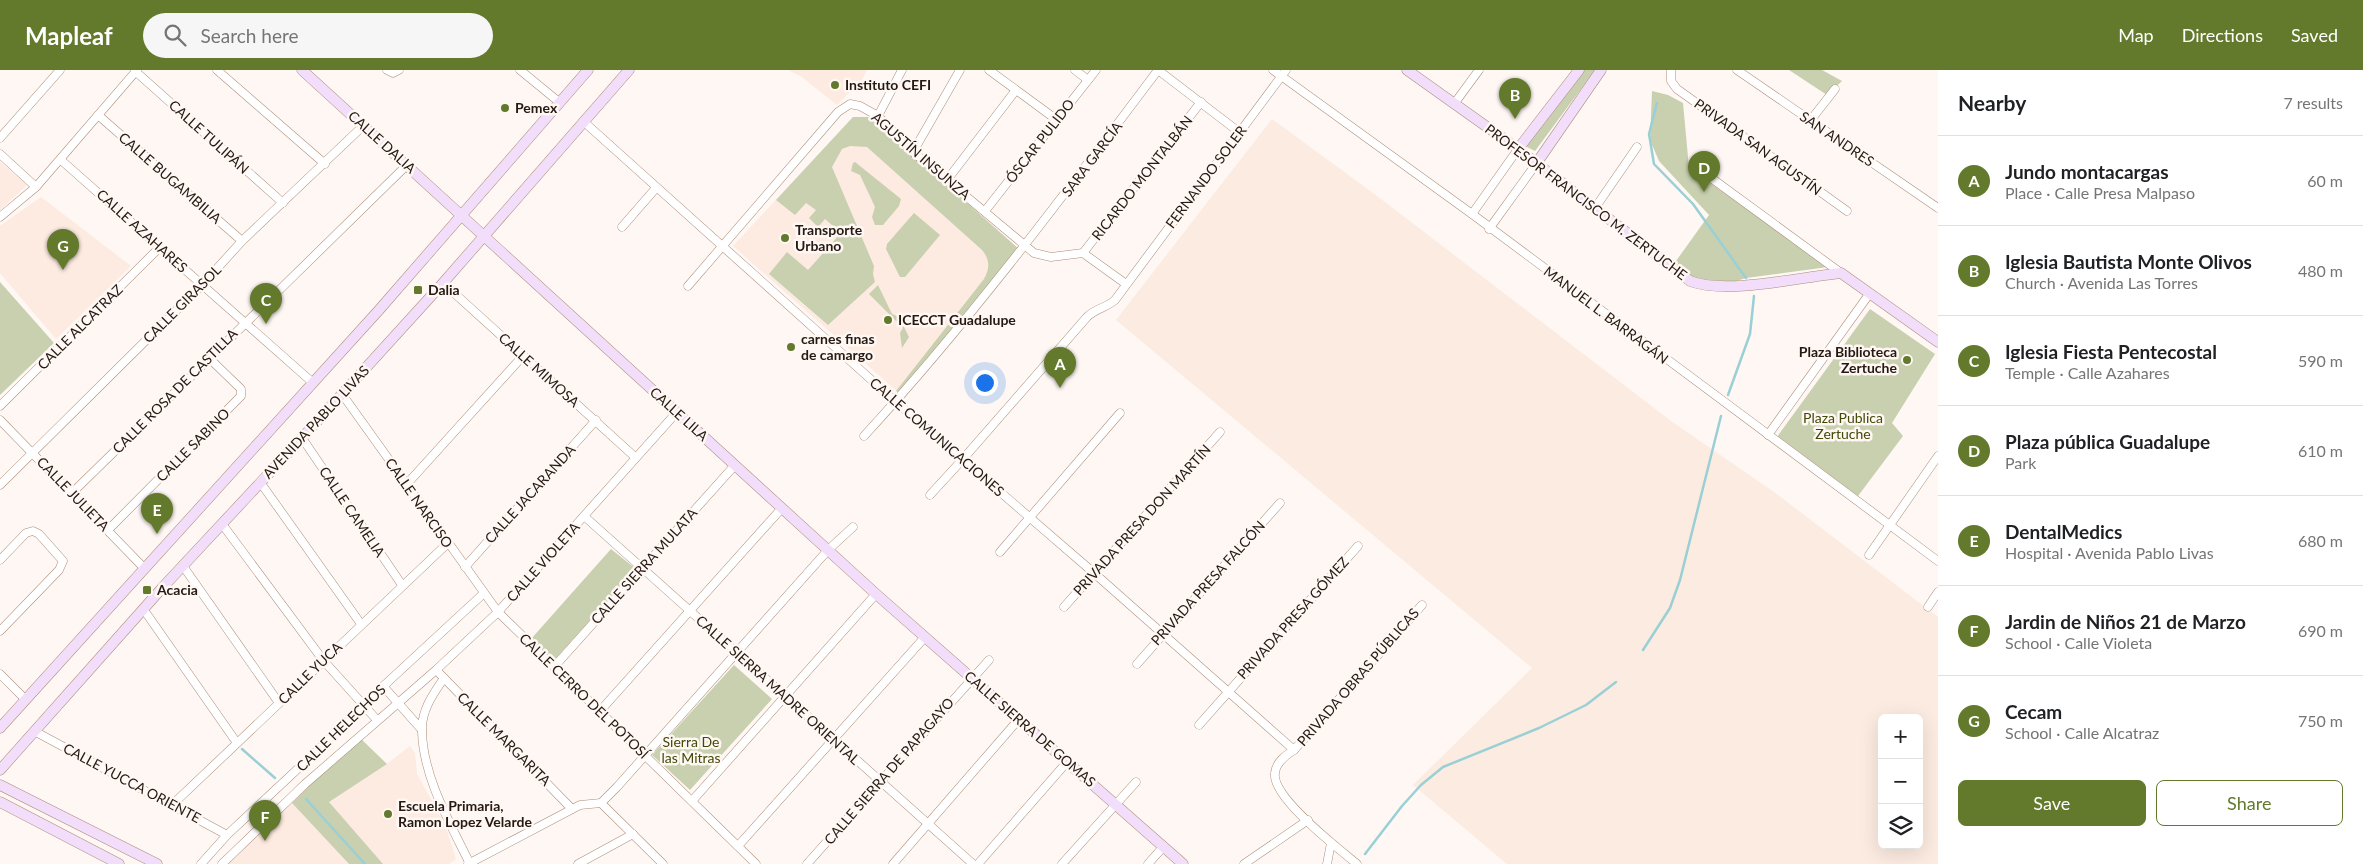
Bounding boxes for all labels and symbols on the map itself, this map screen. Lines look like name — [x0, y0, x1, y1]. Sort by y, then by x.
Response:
place label: Instituto CEFI — [845, 76, 931, 93]
pin: B — [1499, 78, 1531, 119]
marker: Instituto CEFI — [829, 79, 841, 91]
street label: ÓSCAR PULIDO — [1002, 95, 1078, 186]
street label: PRIVADA SAN AGUSTÍN — [1691, 95, 1825, 199]
street label: CALLE TULIPÁN — [166, 96, 253, 177]
place label: Pemex — [515, 99, 558, 116]
marker: Pemex — [499, 102, 511, 114]
street label: CALLE DALIA — [345, 107, 420, 177]
street label: AGUSTÍN INSUNZA — [869, 108, 974, 203]
street label: SAN ANDRES — [1797, 108, 1878, 170]
street label: RICARDO MONTALBÁN — [1088, 112, 1196, 243]
street label: SARA GARCÍA — [1058, 118, 1126, 199]
street label: PROFESOR FRANCISCO M. ZERTUCHE — [1482, 120, 1691, 283]
street label: FERNANDO SOLER — [1162, 122, 1250, 231]
street label: CALLE BUGAMBILIA — [116, 128, 226, 227]
pin: D — [1688, 151, 1720, 192]
street label: CALLE AZAHARES — [93, 185, 191, 276]
place label: Transporte Urbano — [795, 221, 863, 254]
pin: G — [47, 229, 79, 270]
marker: Transporte Urbano — [779, 232, 791, 244]
street label: CALLE GIRASOL — [139, 261, 224, 346]
street label: MANUEL L. BARRAGÁN — [1541, 262, 1672, 367]
street label: CALLE ALCATRAZ — [34, 281, 126, 373]
place label: Dalia — [428, 281, 460, 298]
pin: C — [250, 283, 282, 324]
marker: Dalia — [412, 284, 424, 296]
place label: ICECCT Guadalupe — [898, 311, 1016, 328]
marker: ICECCT Guadalupe — [882, 314, 894, 326]
street label: CALLE ROSA DE CASTILLA — [109, 324, 241, 457]
street label: CALLE MIMOSA — [495, 329, 584, 411]
place label: carnes finas de camargo — [801, 330, 875, 363]
marker: carnes finas de camargo — [785, 341, 797, 353]
place label: Plaza Biblioteca Zertuche — [1799, 343, 1898, 376]
pin: A — [1044, 347, 1076, 388]
marker: Plaza Biblioteca Zertuche — [1901, 354, 1913, 366]
street label: AVENIDA PABLO LIVAS — [259, 362, 372, 482]
your location — [972, 370, 998, 396]
street label: CALLE COMUNICACIONES — [867, 374, 1008, 500]
street label: CALLE LILA — [647, 383, 712, 445]
street label: CALLE SABINO — [152, 404, 233, 485]
park label: Plaza Publica Zertuche — [1803, 409, 1883, 442]
street label: CALLE JACARANDA — [481, 440, 579, 547]
street label: PRIVADA PRESA DON MARTÍN — [1069, 441, 1214, 599]
street label: CALLE JULIETA — [34, 453, 113, 535]
street label: CALLE NARCISO — [382, 455, 457, 551]
street label: CALLE CAMELIA — [316, 463, 389, 561]
pin: E — [141, 493, 173, 534]
street label: CALLE SIERRA MULATA — [587, 504, 701, 627]
street label: PRIVADA PRESA FALCÓN — [1147, 517, 1268, 649]
street label: CALLE VIOLETA — [503, 518, 583, 605]
street label: PRIVADA PRESA GÓMEZ — [1233, 553, 1352, 682]
place label: Acacia — [156, 581, 198, 598]
marker: Acacia — [141, 584, 153, 596]
street label: PRIVADA OBRAS PÚBLICAS — [1293, 604, 1422, 749]
street label: CALLE SIERRA MADRE ORIENTAL — [693, 611, 864, 768]
street label: CALLE CERRO DEL POTOSÍ — [516, 629, 653, 763]
street label: CALLE YUCA — [274, 638, 345, 707]
street label: CALLE SIERRA DE GOMAS — [961, 667, 1099, 790]
street label: CALLE HELECHOS — [292, 681, 389, 775]
street label: CALLE MARGARITA — [454, 688, 555, 789]
street label: CALLE SIERRA DE PAPAGAYO — [820, 694, 957, 848]
park label: Sierra De las Mitras — [661, 733, 721, 766]
street label: CALLE YUCCA ORIENTE — [60, 739, 204, 826]
place label: Escuela Primaria, Ramon Lopez Velarde — [398, 797, 532, 830]
pin: F — [249, 800, 281, 841]
marker: Escuela Primaria, Ramon Lopez Velarde — [382, 808, 394, 820]

